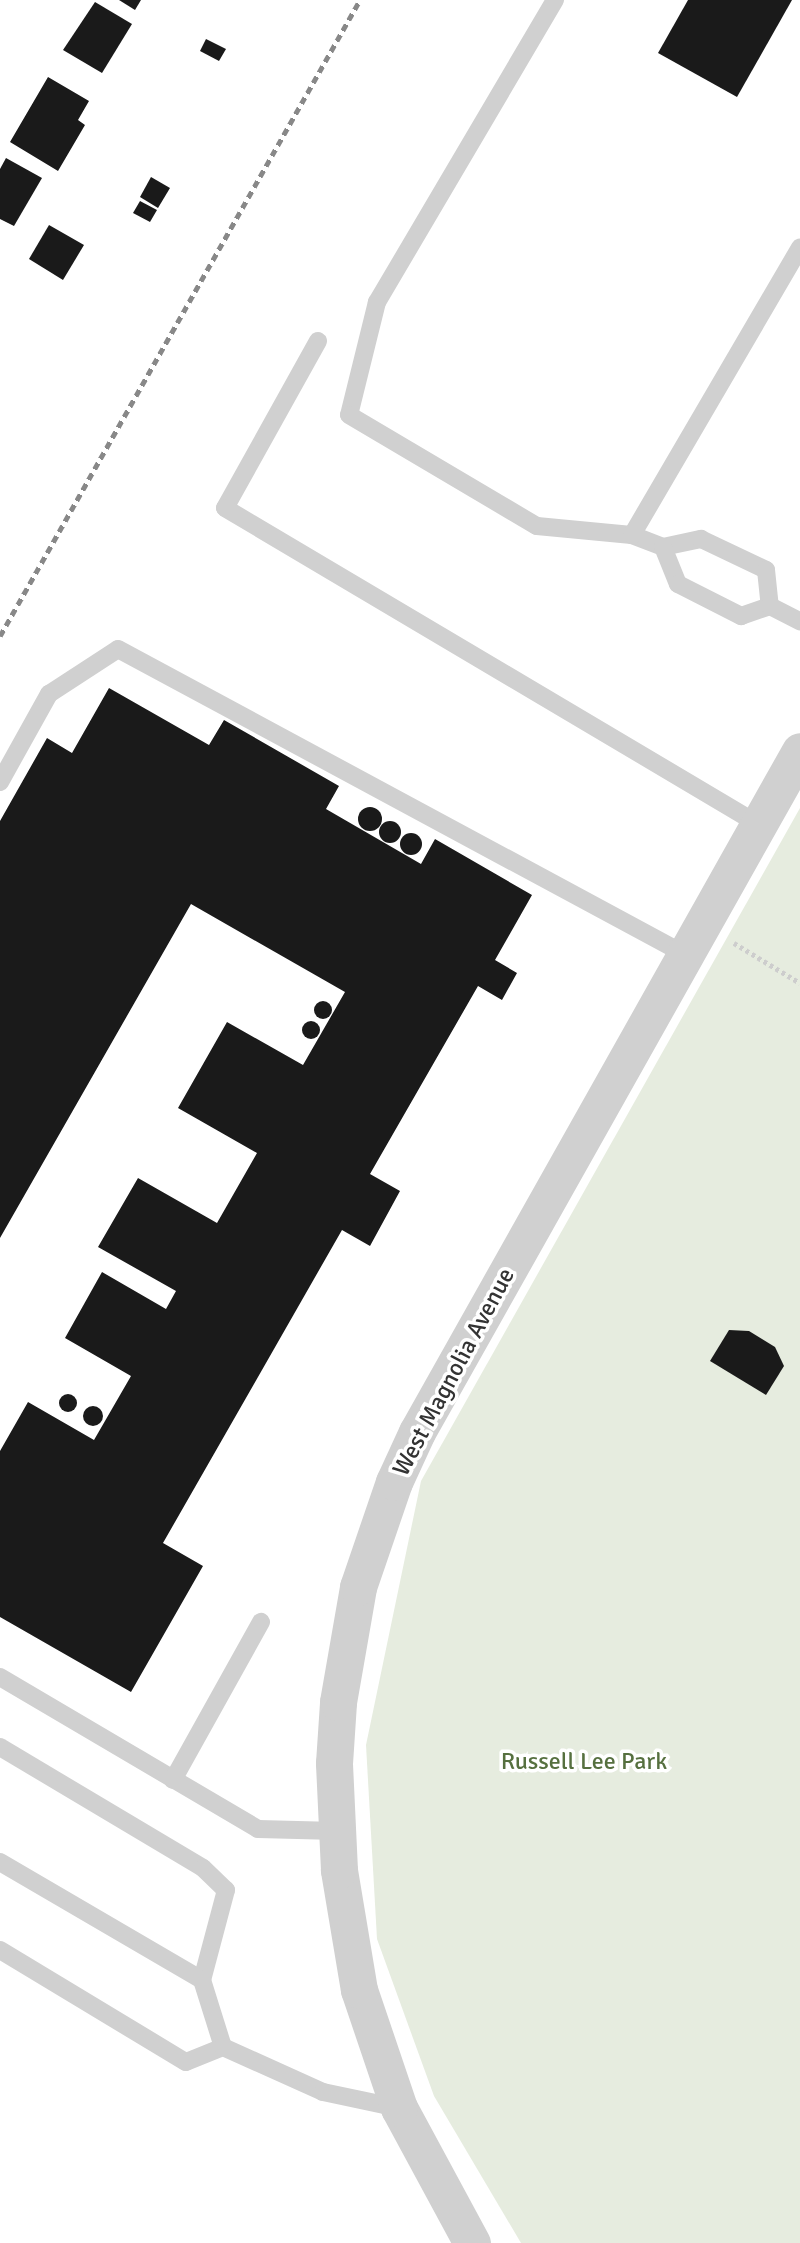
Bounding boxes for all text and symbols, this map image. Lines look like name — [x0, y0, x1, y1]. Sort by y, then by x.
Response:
street label: West Magnolia Avenue — [387, 1263, 521, 1481]
park label: Russell Lee Park — [501, 1748, 667, 1776]

